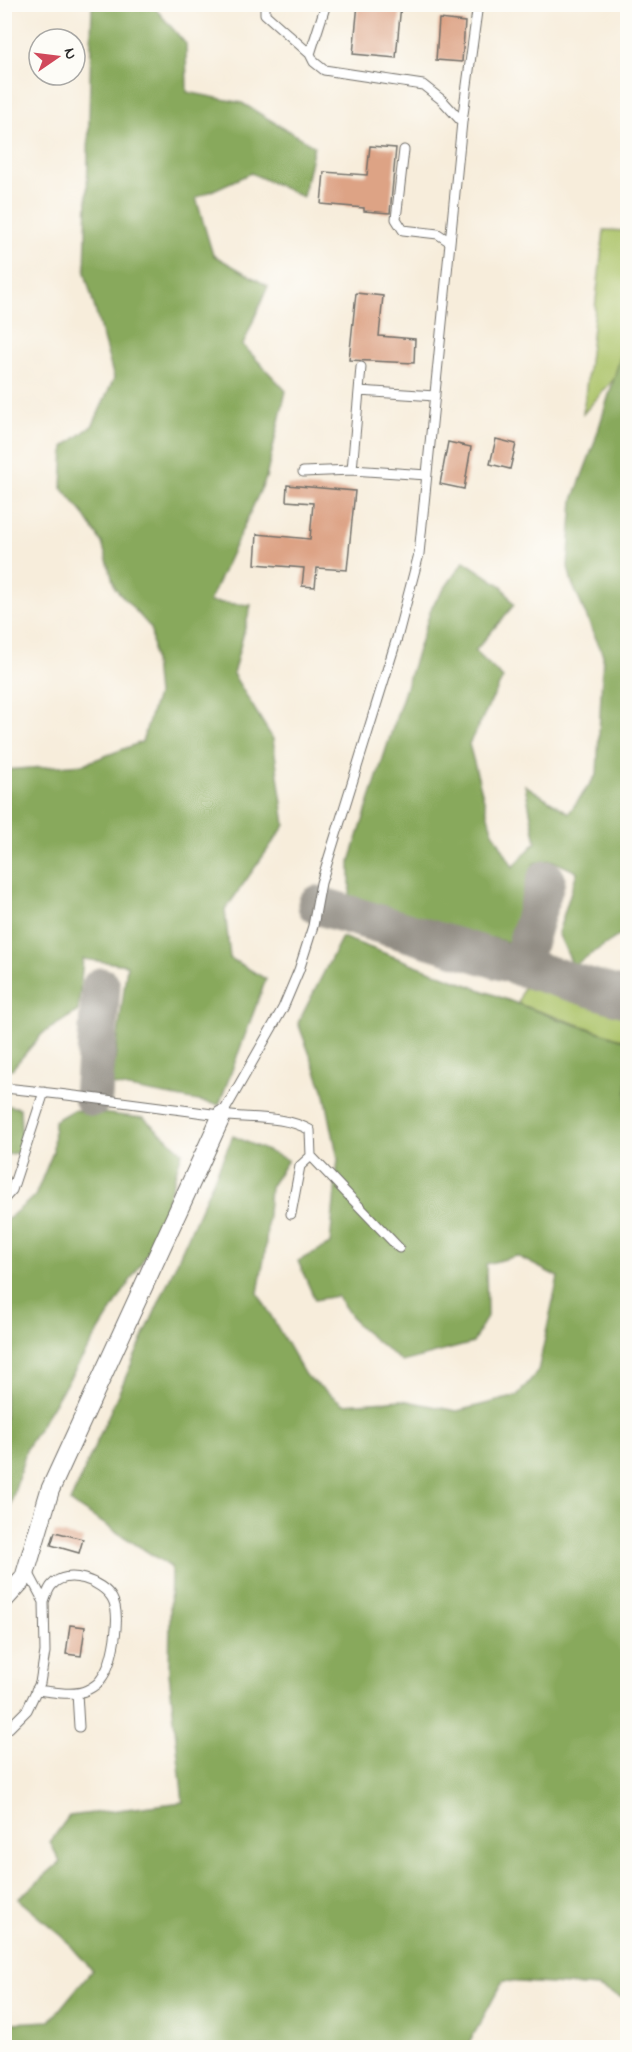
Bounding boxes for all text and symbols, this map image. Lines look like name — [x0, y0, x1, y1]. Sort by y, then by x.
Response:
north arrow — [27, 27, 87, 87]
text: N — [57, 46, 83, 62]

